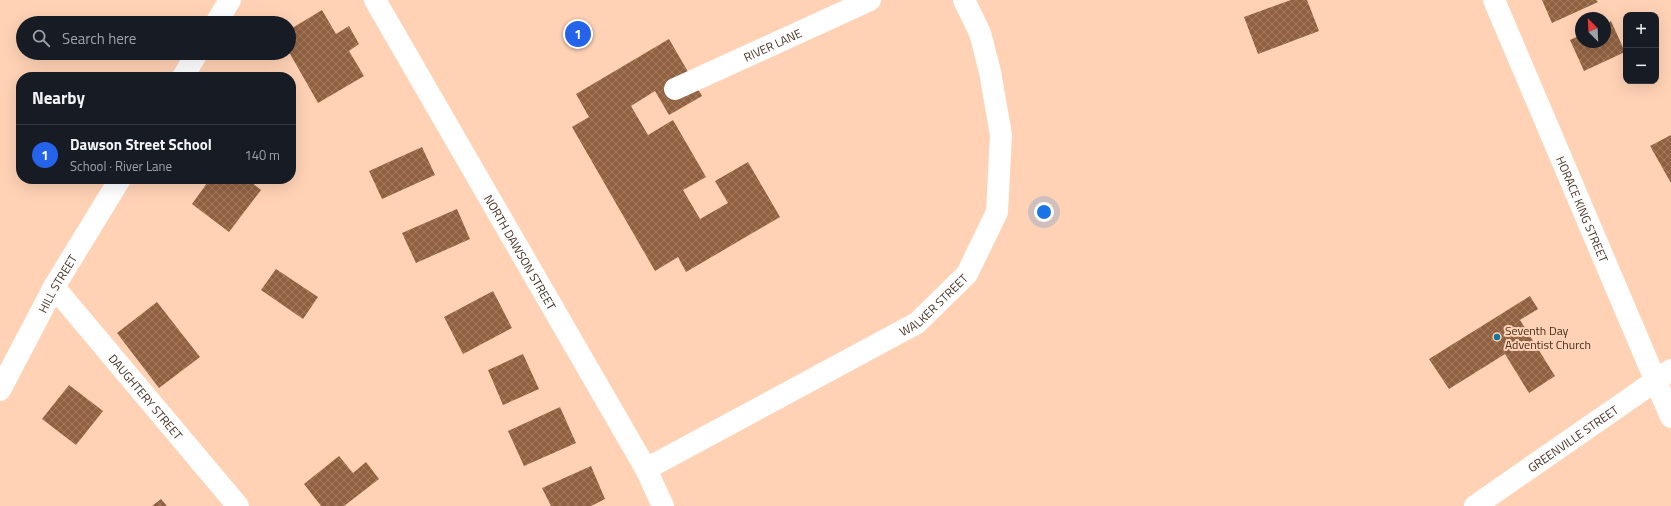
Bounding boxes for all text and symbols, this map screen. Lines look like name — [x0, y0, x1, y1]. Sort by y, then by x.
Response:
north arrow — [1575, 12, 1611, 48]
map controls — [1623, 12, 1659, 84]
button: + — [1623, 12, 1659, 48]
search box — [16, 16, 296, 60]
pin: 1 — [565, 19, 591, 49]
street label: RIVER LANE — [740, 23, 805, 66]
icon: search — [30, 27, 52, 49]
text: Search here — [62, 27, 136, 50]
button: − — [1623, 48, 1659, 84]
text: Nearby — [32, 85, 85, 111]
text: Dawson Street School — [70, 133, 212, 156]
text: 1 — [41, 145, 49, 165]
text: 140 m — [244, 145, 280, 165]
street label: HORACE KING STREET — [1552, 153, 1614, 266]
text: School · River Lane — [70, 156, 172, 176]
street label: NORTH DAWSON STREET — [480, 191, 562, 314]
your location — [1034, 202, 1054, 222]
street label: HILL STREET — [33, 250, 82, 316]
street label: WALKER STREET — [896, 268, 972, 340]
place label: Seventh Day Adventist Church — [1505, 321, 1591, 354]
marker: Seventh Day Adventist Church — [1492, 332, 1502, 342]
street label: DAUGHTERY STREET — [104, 349, 188, 444]
street label: GREENVILLE STREET — [1523, 400, 1623, 476]

